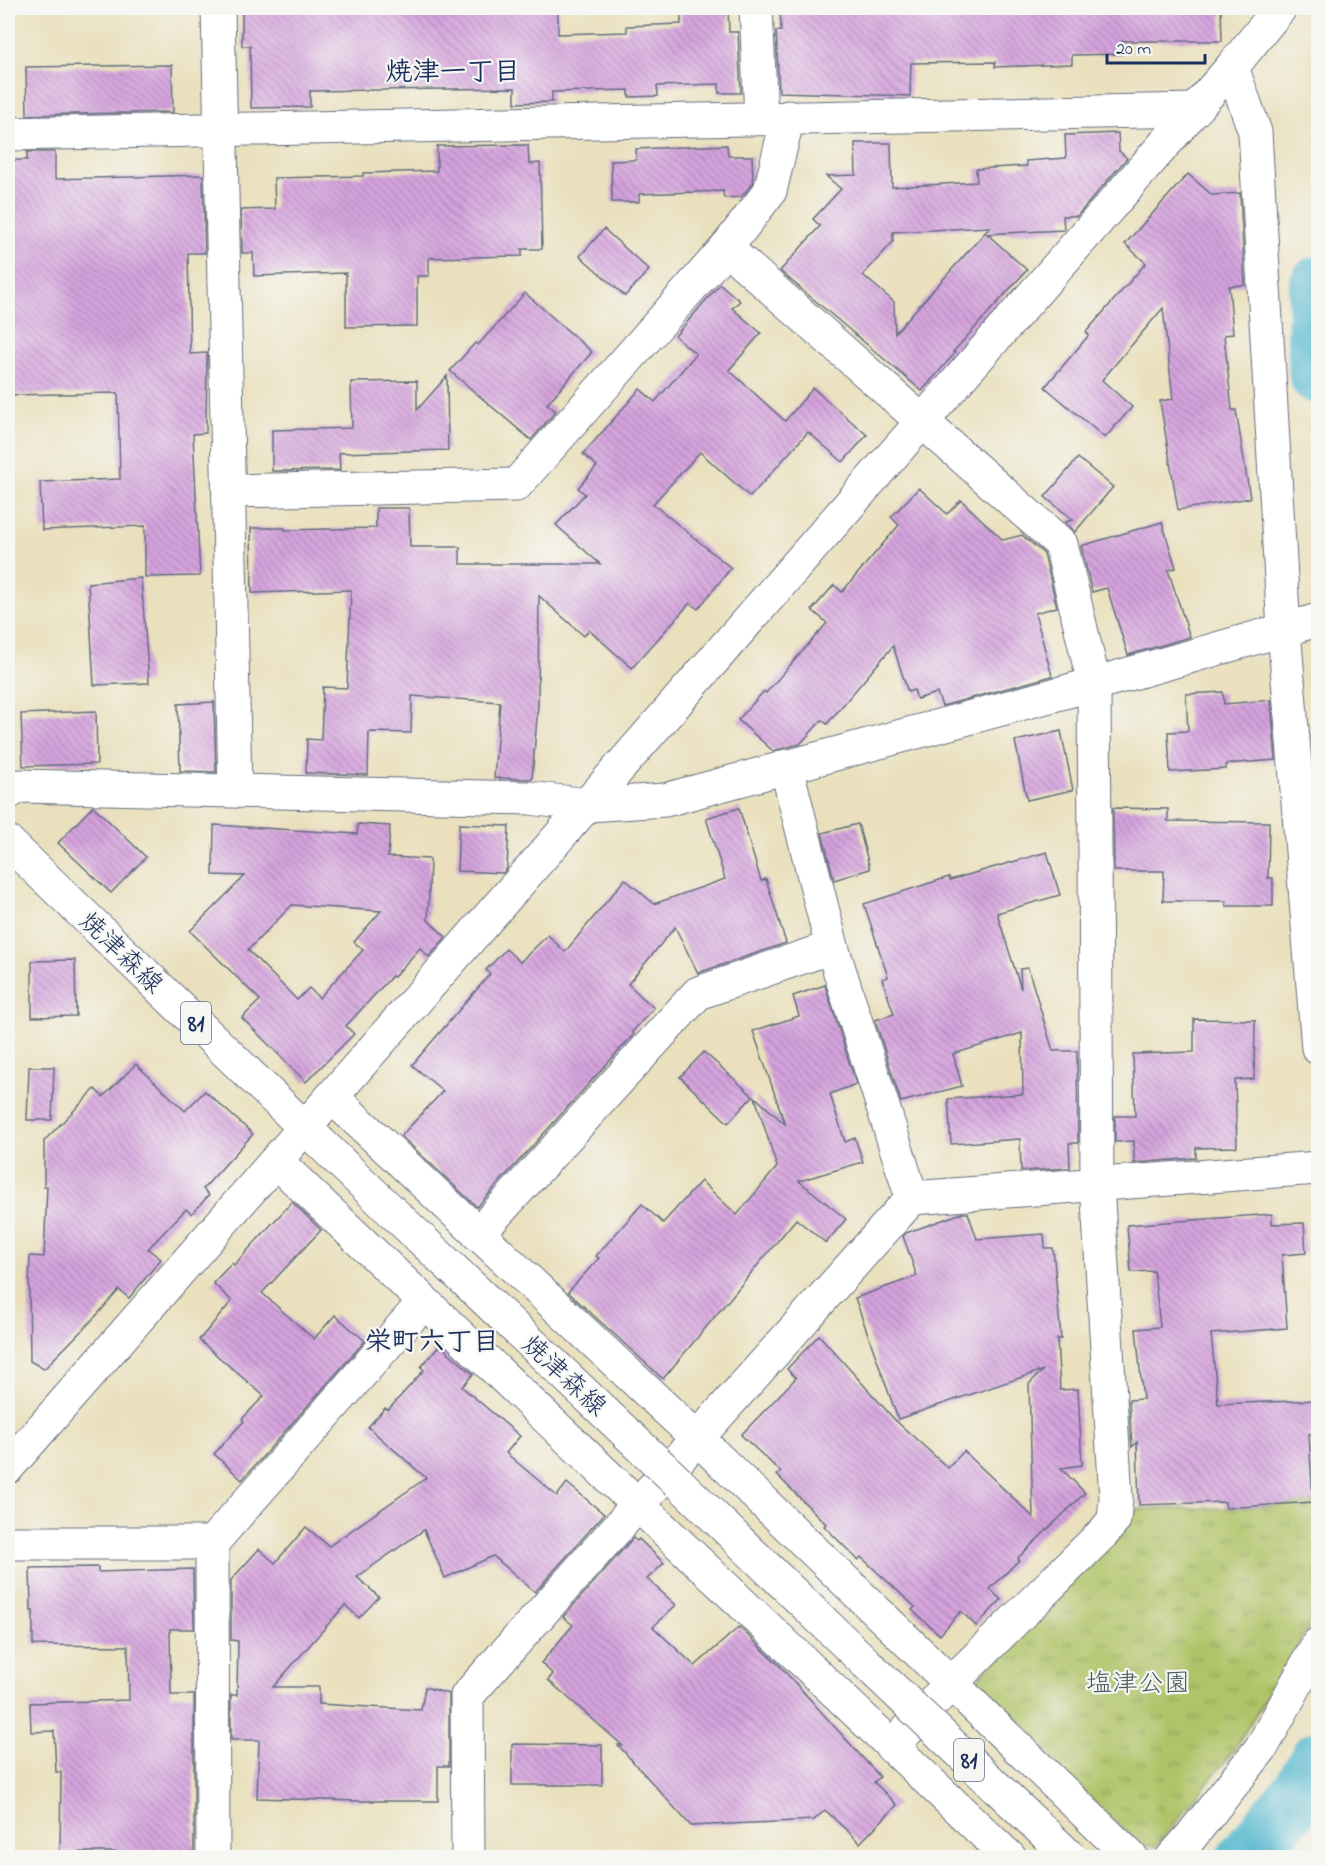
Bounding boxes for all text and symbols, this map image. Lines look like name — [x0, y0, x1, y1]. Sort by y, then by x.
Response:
scale bar — [1107, 27, 1204, 65]
text: 20 m — [1116, 37, 1151, 63]
district label: 焼津一丁目 — [386, 54, 521, 93]
street label: 焼津森線 — [69, 904, 171, 1004]
road number: 81 — [181, 1002, 211, 1044]
district label: 栄町六丁目 — [365, 1324, 500, 1363]
street label: 焼津森線 — [512, 1328, 614, 1427]
park label: 塩津公園 — [1086, 1666, 1190, 1704]
road number: 81 — [954, 1739, 984, 1781]

